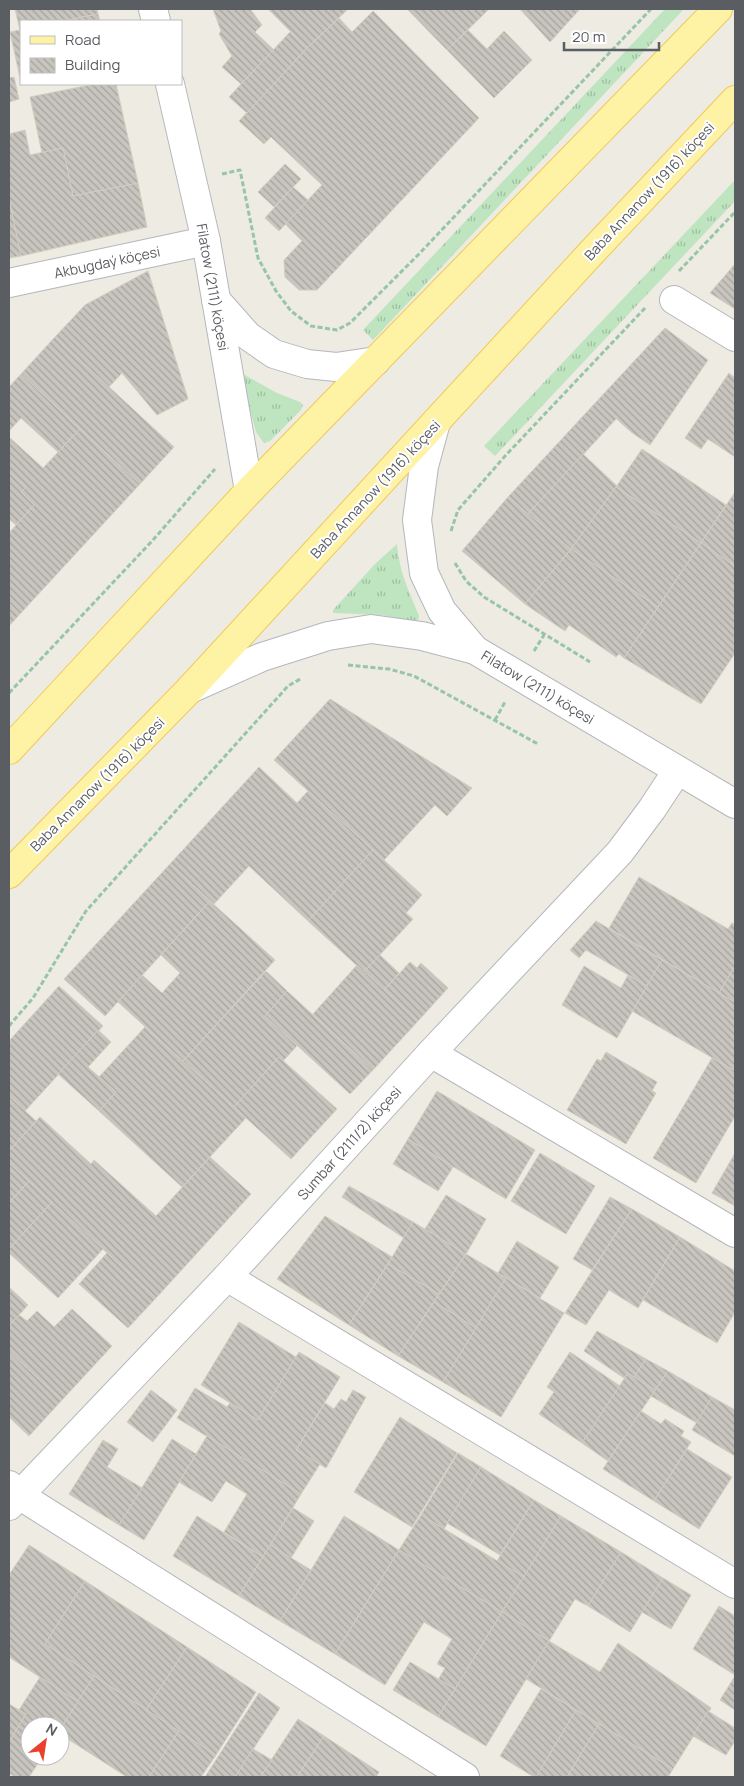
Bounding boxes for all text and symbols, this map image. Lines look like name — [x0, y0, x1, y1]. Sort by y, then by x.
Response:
legend — [20, 20, 182, 85]
scale bar — [564, 20, 659, 52]
text: 20 m — [572, 26, 605, 47]
text: Road — [65, 29, 101, 50]
text: Building — [65, 54, 120, 75]
street label: Baba Annanow (1916) köçesi — [580, 118, 718, 264]
street label: Filatow (2111) köçesi — [192, 222, 234, 352]
street label: Akbugdaý köçesi — [52, 241, 162, 283]
street label: Baba Annanow (1916) köçesi — [306, 416, 444, 562]
street label: Filatow (2111) köçesi — [478, 646, 598, 728]
street label: Baba Annanow (1916) köçesi — [26, 713, 168, 855]
street label: Sumbar (2111/2) köçesi — [293, 1082, 405, 1204]
north arrow — [20, 1716, 70, 1766]
text: N — [43, 1719, 61, 1740]

